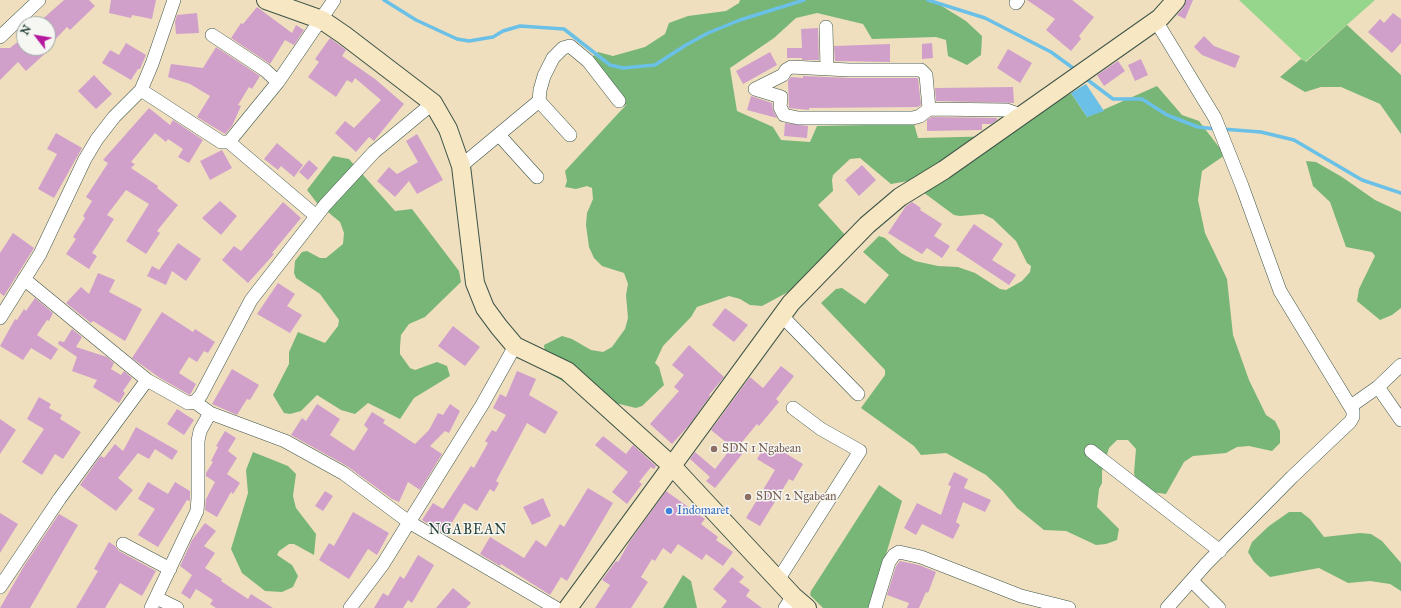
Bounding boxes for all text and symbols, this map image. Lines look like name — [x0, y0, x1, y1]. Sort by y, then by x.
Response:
north arrow — [16, 16, 56, 56]
text: N — [18, 23, 34, 37]
place label: SDN 1 Ngabean — [722, 442, 801, 456]
marker: SDN 1 Ngabean — [709, 444, 719, 454]
place label: SDN 2 Ngabean — [756, 490, 837, 504]
marker: SDN 2 Ngabean — [743, 492, 753, 502]
place label: Indomaret — [677, 504, 730, 518]
marker: Indomaret — [664, 506, 674, 516]
district label: NGABEAN — [429, 523, 507, 539]

